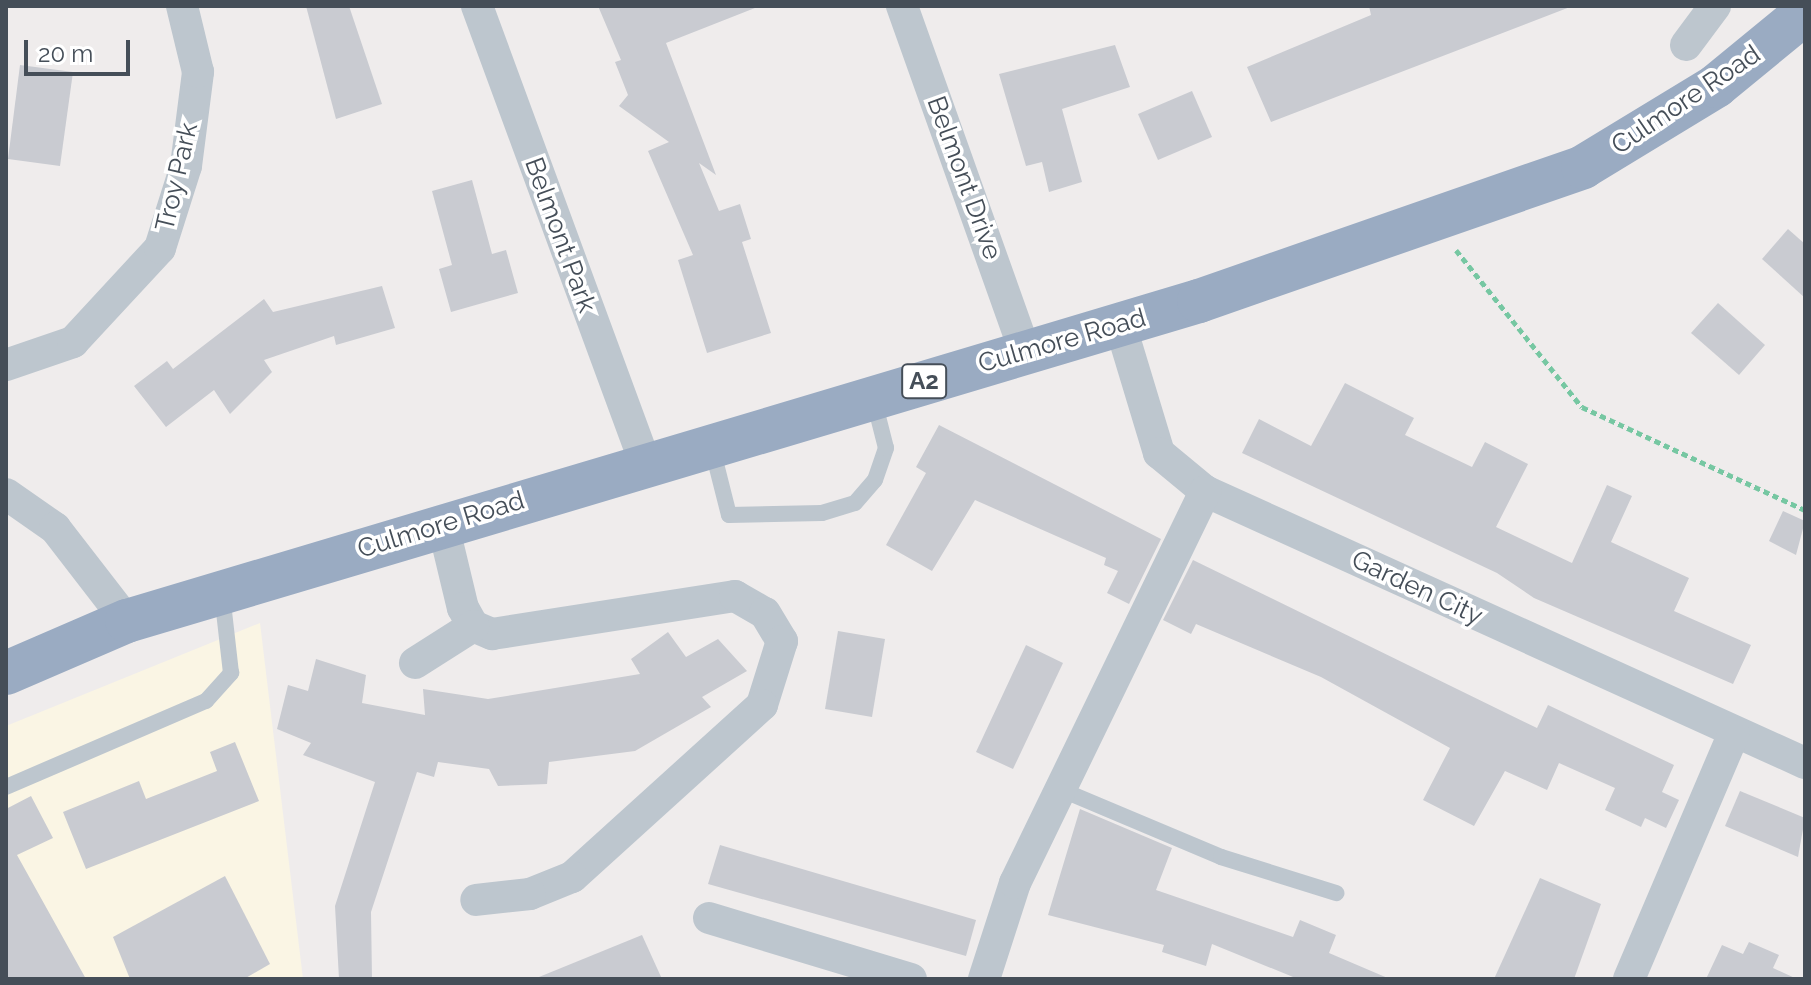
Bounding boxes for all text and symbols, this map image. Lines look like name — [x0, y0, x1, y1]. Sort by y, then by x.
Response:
scale bar — [28, 24, 134, 74]
text: 20 m — [38, 39, 93, 68]
street label: Culmore Road — [1606, 39, 1766, 161]
street label: Belmont Drive — [920, 92, 1008, 264]
street label: Troy Park — [149, 119, 205, 235]
street label: Belmont Park — [518, 153, 602, 317]
street label: Culmore Road — [975, 302, 1149, 380]
road number: A2 — [900, 361, 948, 401]
street label: Culmore Road — [354, 485, 528, 565]
street label: Garden City — [1346, 544, 1488, 632]

